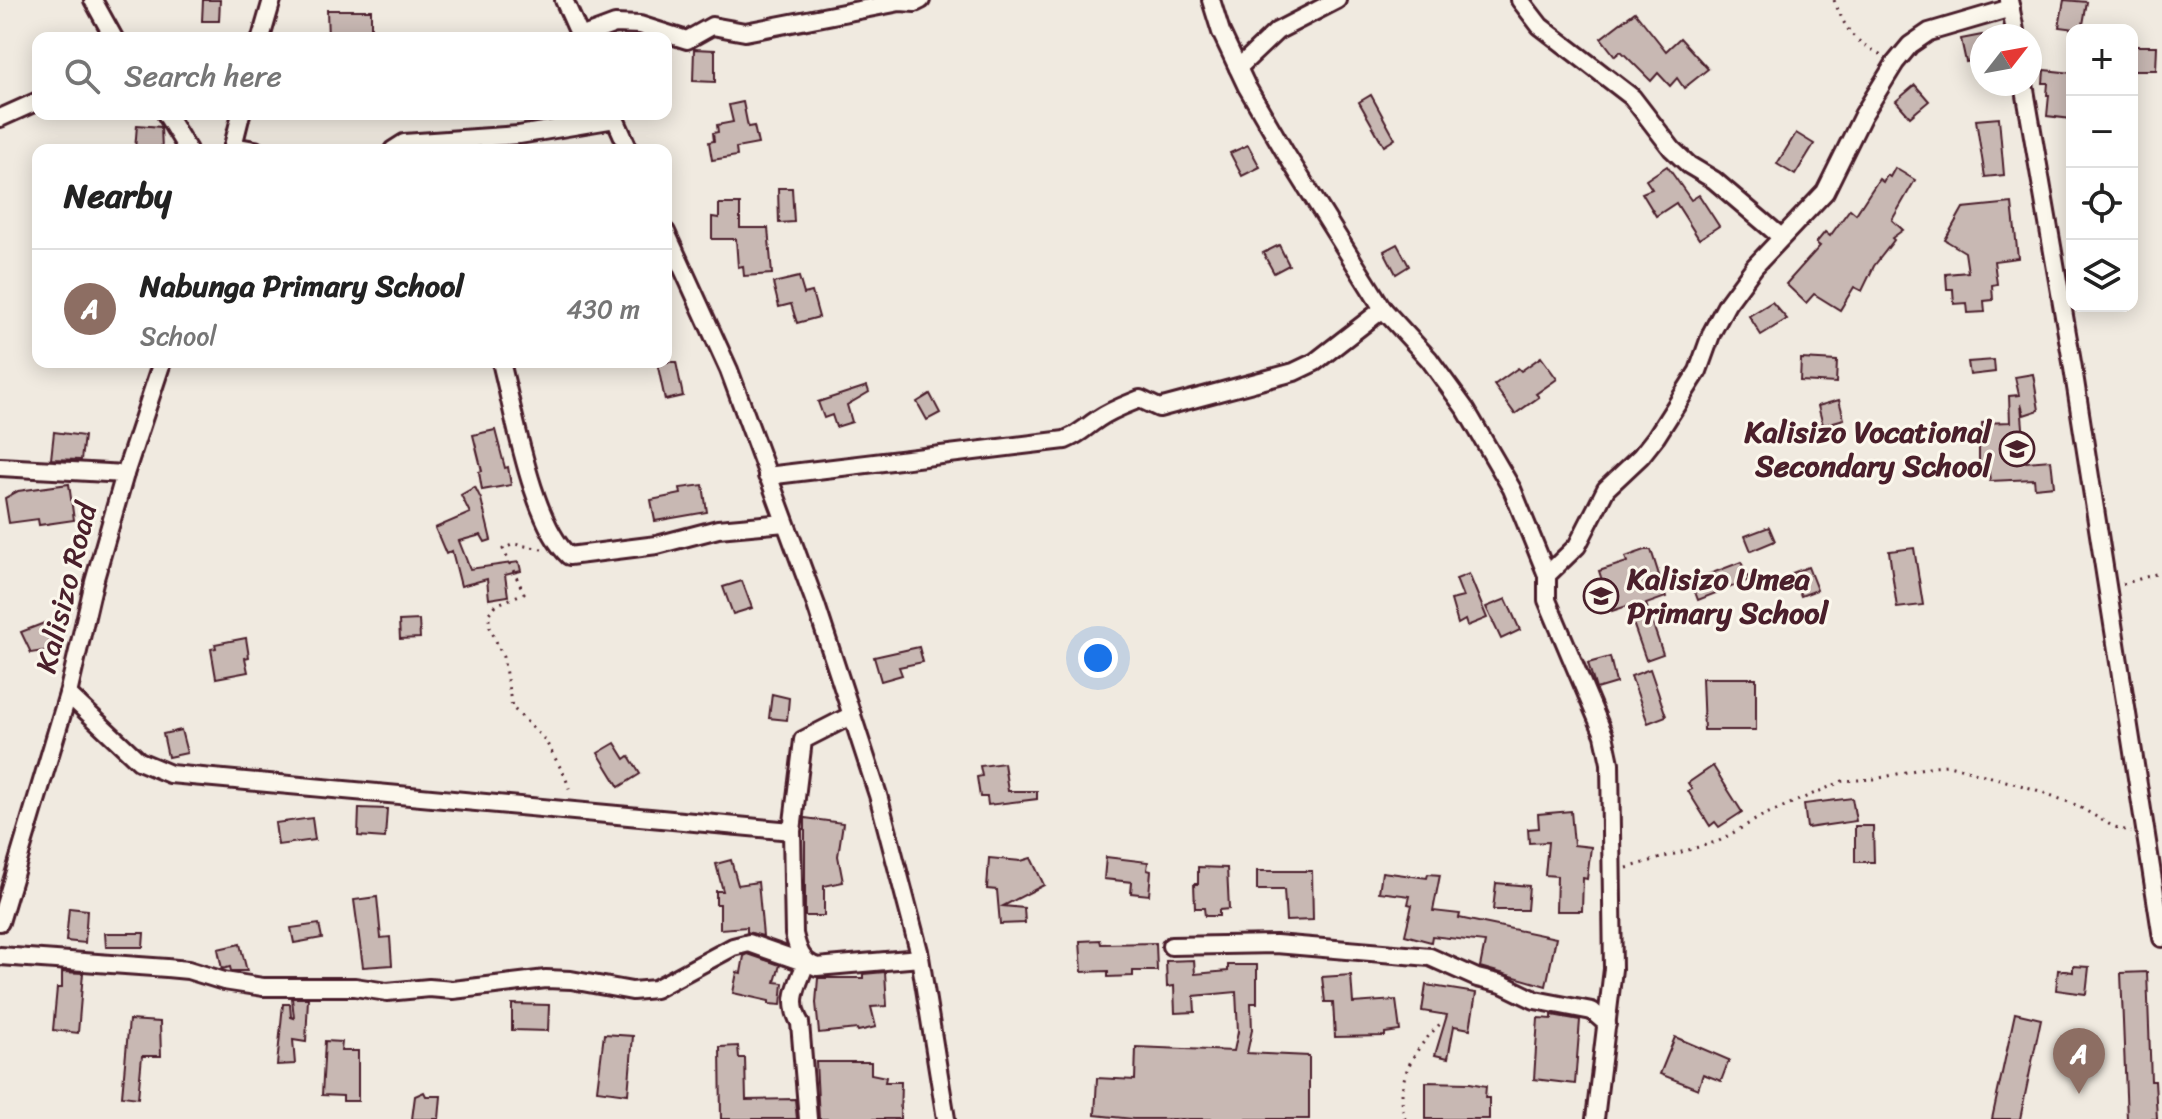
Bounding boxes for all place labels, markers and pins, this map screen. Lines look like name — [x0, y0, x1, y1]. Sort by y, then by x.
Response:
place label: Kalisizo Vocational Secondary School — [1743, 405, 1992, 493]
school or university icon: Kalisizo Vocational Secondary School — [1998, 430, 2036, 468]
place label: Kalisizo Umea Primary School — [1626, 552, 1830, 640]
school or university icon: Kalisizo Umea Primary School — [1582, 577, 1620, 615]
pin: A — [2053, 1028, 2105, 1094]

